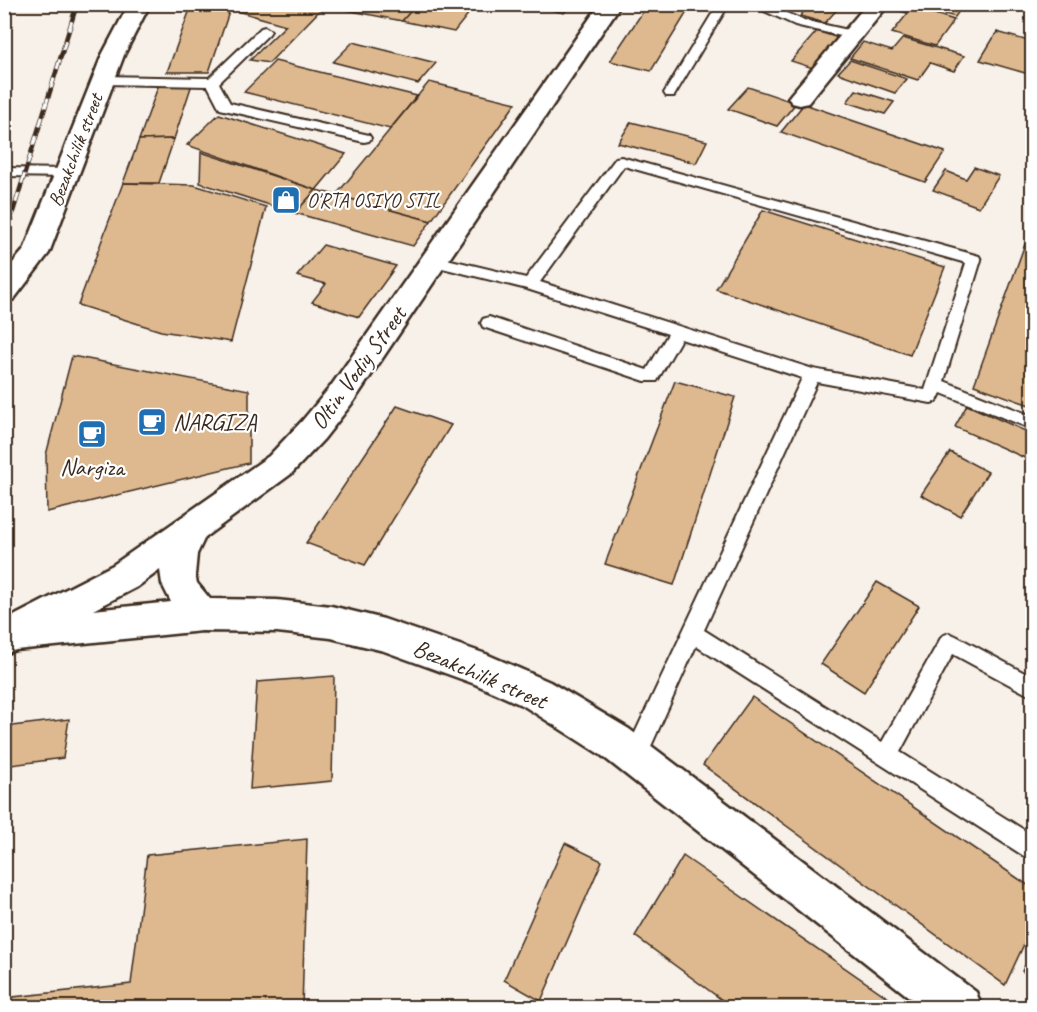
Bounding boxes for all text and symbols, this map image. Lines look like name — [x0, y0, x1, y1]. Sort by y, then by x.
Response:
street label: Bezakchilik street — [43, 88, 109, 210]
shop icon: O'RTA OSIYO STIL — [270, 184, 302, 216]
place label: O'RTA OSIYO STIL — [307, 188, 440, 213]
street label: Oltin Vodiy Street — [303, 299, 414, 435]
cafe icon: NARGIZA — [136, 406, 168, 438]
place label: NARGIZA — [173, 407, 258, 437]
cafe icon: Nargiza — [76, 418, 108, 450]
place label: Nargiza — [60, 452, 126, 482]
street label: Bezakchilik street — [409, 632, 553, 716]

